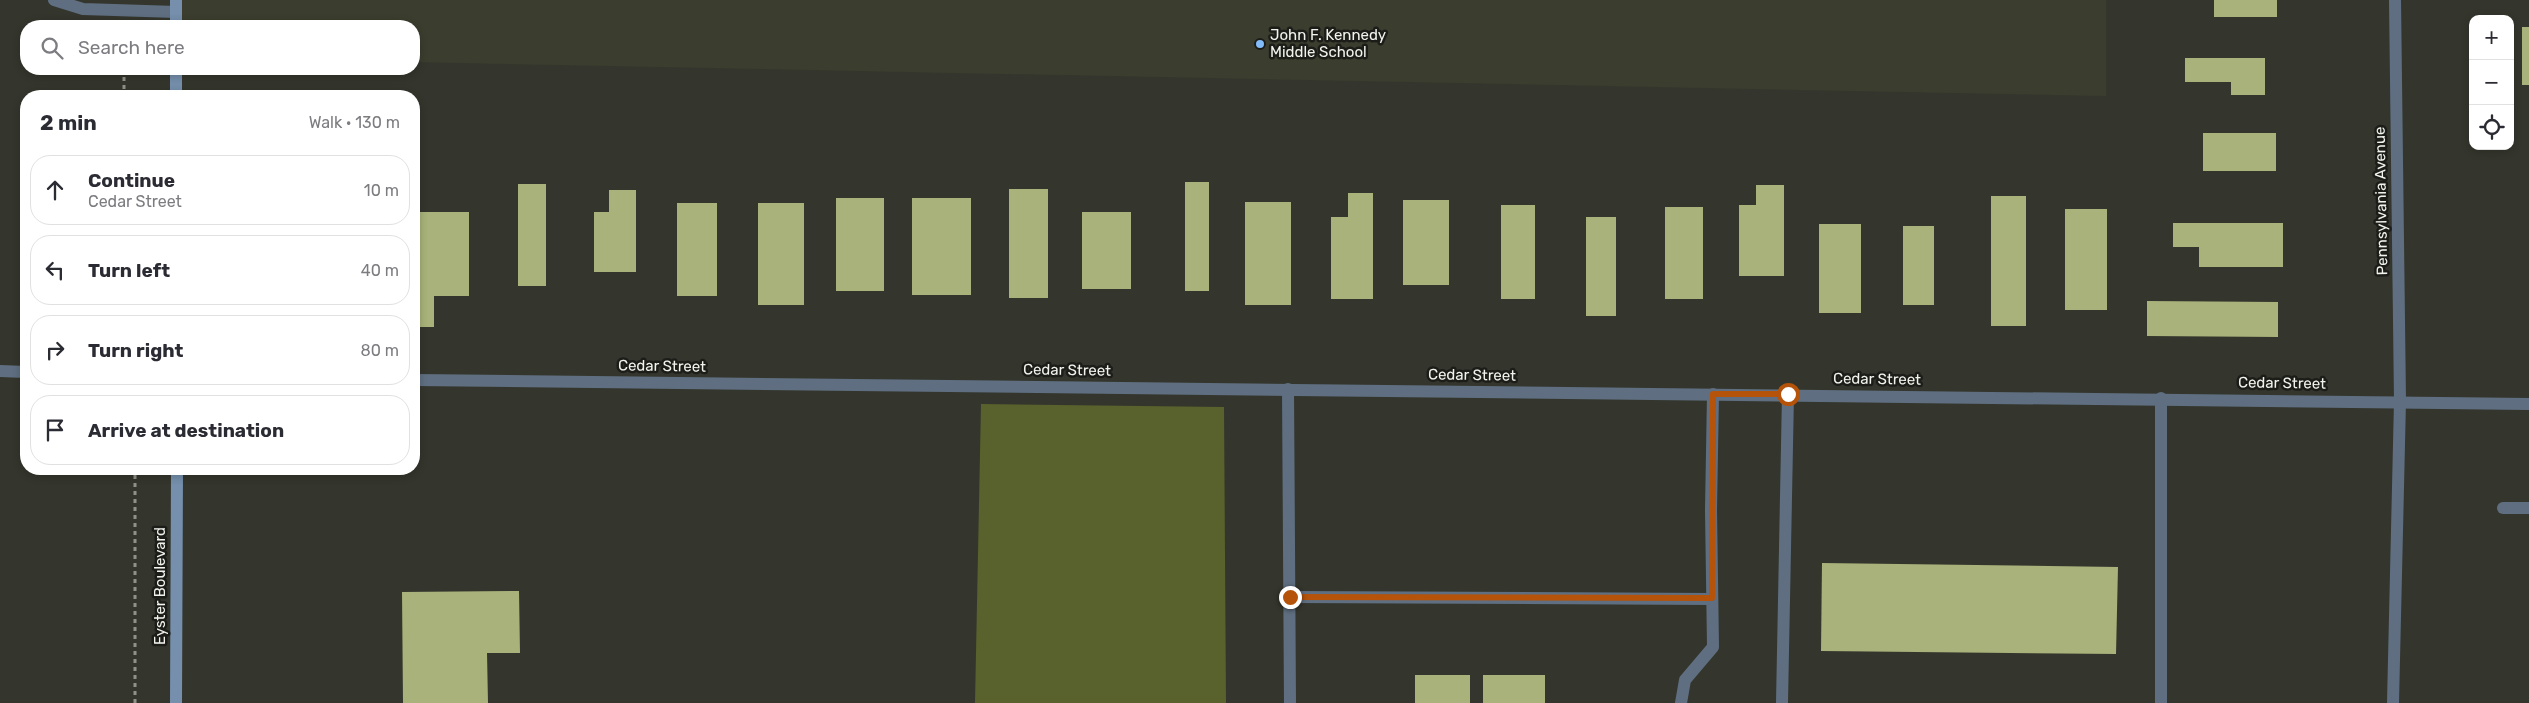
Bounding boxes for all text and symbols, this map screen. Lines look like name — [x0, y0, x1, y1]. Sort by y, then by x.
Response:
map controls — [2469, 15, 2514, 150]
button: + — [2469, 15, 2514, 60]
search box — [20, 20, 420, 75]
place label: John F. Kennedy Middle School — [1270, 26, 1386, 61]
icon: search — [38, 34, 66, 62]
text: Search here — [78, 36, 185, 59]
marker: John F. Kennedy Middle School — [1254, 38, 1266, 50]
button: − — [2469, 60, 2514, 105]
button: locate — [2469, 105, 2514, 150]
text: 2 min — [40, 110, 97, 135]
text: Walk · 130 m — [309, 113, 400, 132]
street label: Pennsylvania Avenue — [2371, 127, 2391, 275]
text: Continue — [88, 169, 175, 192]
icon: ahead — [41, 176, 69, 204]
text: 10 m — [364, 181, 399, 200]
text: Cedar Street — [88, 192, 182, 211]
icon: left — [41, 256, 69, 284]
text: Turn left — [88, 259, 170, 282]
text: 40 m — [361, 261, 399, 280]
icon: right — [41, 336, 69, 364]
text: Turn right — [88, 339, 183, 362]
text: 80 m — [361, 341, 399, 360]
street label: Cedar Street — [618, 356, 706, 376]
street label: Cedar Street — [1023, 360, 1111, 380]
street label: Cedar Street — [1428, 365, 1516, 385]
street label: Cedar Street — [1833, 369, 1921, 389]
street label: Cedar Street — [2238, 373, 2326, 393]
route start — [1777, 383, 1800, 406]
icon: arrive — [41, 416, 69, 444]
text: Arrive at destination — [88, 419, 284, 442]
street label: Eyster Boulevard — [151, 527, 169, 645]
route end — [1279, 586, 1302, 609]

